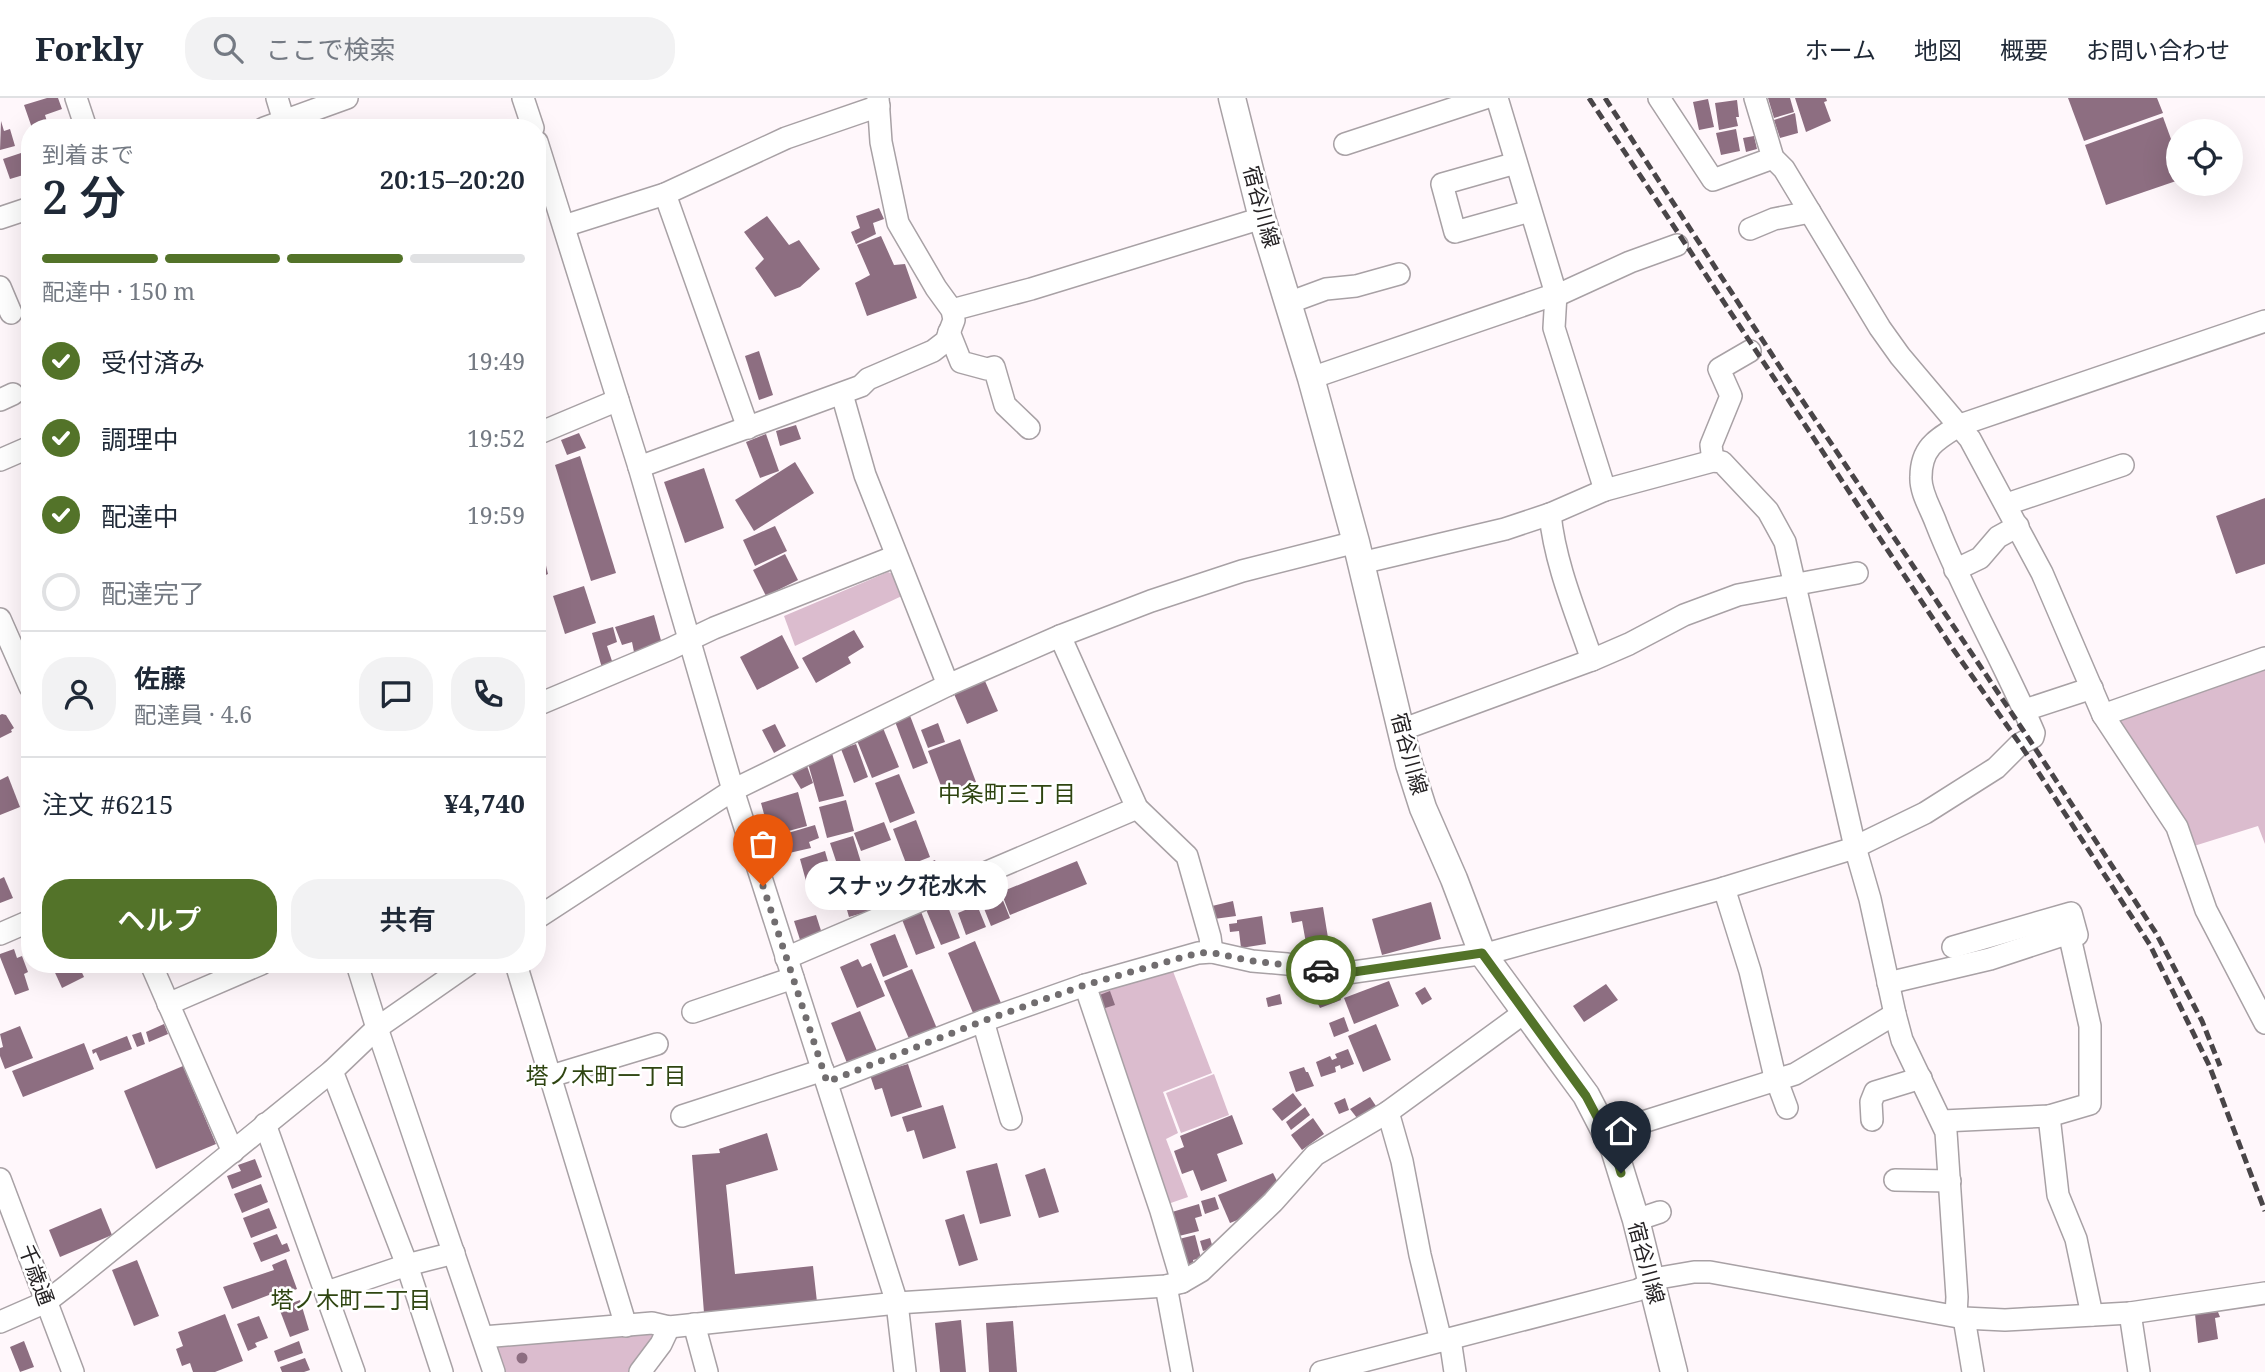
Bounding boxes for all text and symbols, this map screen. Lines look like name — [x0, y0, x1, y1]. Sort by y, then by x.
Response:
search box — [185, 17, 675, 80]
text: Forkly — [35, 26, 143, 71]
icon: search — [209, 29, 247, 67]
text: ここで検索 — [265, 31, 395, 67]
text: ホーム — [1805, 33, 1876, 66]
text: 地図 — [1914, 33, 1962, 66]
text: 概要 — [2000, 33, 2048, 66]
text: お問い合わせ — [2086, 33, 2230, 66]
map controls — [2166, 119, 2243, 196]
button: locate — [2166, 119, 2243, 196]
text: 到着まで — [42, 138, 134, 170]
text: 20:15–20:20 — [379, 161, 525, 197]
street label: 宿谷川線 — [1238, 163, 1286, 251]
text: 2 分 — [42, 165, 126, 227]
text: 配達中 · 150 m — [42, 275, 195, 307]
icon: check — [42, 342, 80, 380]
text: 受付済み — [101, 344, 205, 380]
text: 19:49 — [467, 345, 525, 377]
icon: check — [42, 419, 80, 457]
text: 調理中 — [101, 421, 179, 457]
text: 19:52 — [467, 422, 525, 454]
icon: check — [42, 496, 80, 534]
text: 配達中 — [101, 498, 179, 534]
text: 19:59 — [467, 499, 525, 531]
text: 配達完了 — [101, 575, 205, 611]
button: person — [42, 657, 116, 731]
button: chat — [359, 657, 433, 731]
button: phone — [451, 657, 525, 731]
text: 佐藤 — [134, 660, 186, 696]
text: 配達員 · 4.6 — [134, 698, 252, 730]
street label: 宿谷川線 — [1386, 710, 1434, 798]
district label: 中条町三丁目 — [938, 777, 1076, 809]
text: ¥4,740 — [444, 785, 525, 821]
text: 注文 #6215 — [42, 786, 173, 822]
pin — [733, 814, 793, 886]
icon: bag — [744, 825, 782, 863]
callout: スナック花水木 — [805, 862, 1008, 910]
text: スナック花水木 — [826, 869, 987, 901]
button: ヘルプ — [42, 879, 277, 959]
button: 共有 — [291, 879, 525, 959]
courier — [1286, 935, 1356, 1005]
icon: car — [1302, 951, 1340, 989]
district label: 塔ノ木町一丁目 — [526, 1059, 687, 1091]
pin — [1591, 1101, 1651, 1173]
icon: home — [1602, 1112, 1640, 1150]
street label: 宿谷川線 — [1623, 1219, 1671, 1307]
street label: 千歳通 — [13, 1240, 61, 1309]
district label: 塔ノ木町二丁目 — [271, 1283, 432, 1315]

